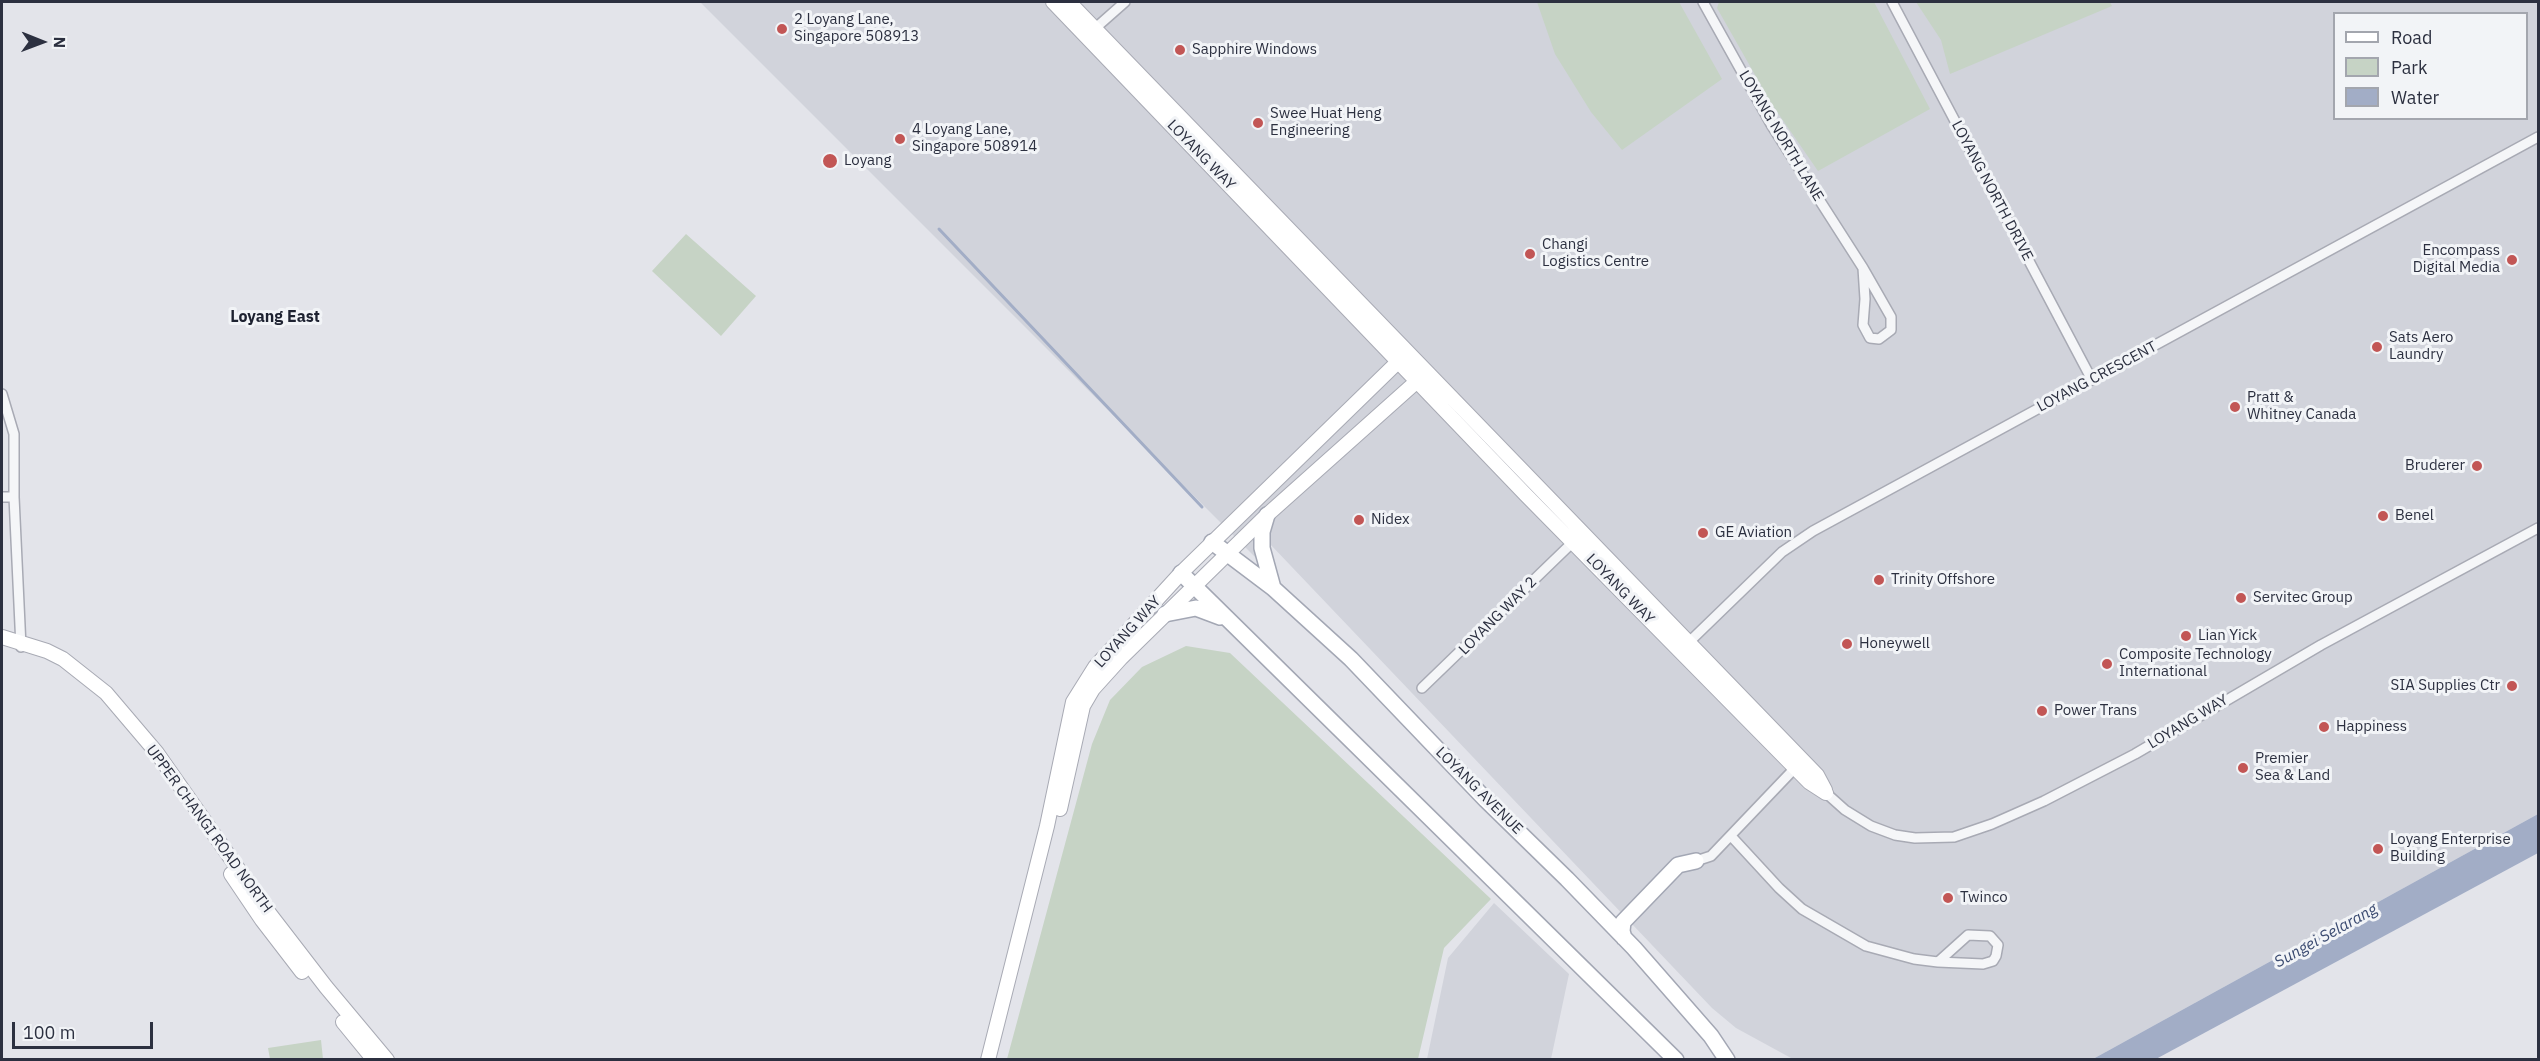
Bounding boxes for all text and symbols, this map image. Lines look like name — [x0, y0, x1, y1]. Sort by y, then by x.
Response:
place label: 2 Loyang Lane, Singapore 508913 — [794, 11, 919, 46]
north arrow — [12, 12, 72, 72]
legend — [2333, 12, 2528, 120]
marker: 2 Loyang Lane, Singapore 508913 — [775, 22, 789, 36]
text: Road — [2391, 26, 2432, 49]
text: N — [50, 36, 70, 48]
place label: Sapphire Windows — [1192, 41, 1317, 59]
marker: Sapphire Windows — [1173, 43, 1187, 57]
text: Park — [2391, 56, 2427, 79]
street label: LOYANG NORTH LANE — [1735, 67, 1827, 205]
text: Water — [2391, 86, 2439, 109]
place label: Swee Huat Heng Engineering — [1270, 105, 1381, 140]
street label: LOYANG WAY — [1163, 116, 1239, 194]
marker: Swee Huat Heng Engineering — [1251, 116, 1265, 130]
street label: LOYANG NORTH DRIVE — [1947, 118, 2037, 264]
place label: 4 Loyang Lane, Singapore 508914 — [912, 121, 1037, 156]
marker: 4 Loyang Lane, Singapore 508914 — [893, 132, 907, 146]
marker: Loyang — [821, 152, 839, 170]
place label: Loyang — [844, 152, 891, 170]
place label: Changi Logistics Centre — [1542, 236, 1649, 271]
place label: Encompass Digital Media — [2413, 242, 2500, 277]
marker: Changi Logistics Centre — [1523, 247, 1537, 261]
marker: Encompass Digital Media — [2505, 253, 2519, 267]
district label: Loyang East — [230, 307, 320, 327]
place label: Sats Aero Laundry — [2389, 329, 2454, 364]
street label: LOYANG CRESCENT — [2034, 338, 2160, 416]
marker: Sats Aero Laundry — [2370, 340, 2384, 354]
place label: Pratt & Whitney Canada — [2247, 389, 2356, 424]
marker: Pratt & Whitney Canada — [2228, 400, 2242, 414]
place label: Bruderer — [2405, 457, 2465, 475]
marker: Bruderer — [2470, 459, 2484, 473]
place label: Benel — [2395, 507, 2434, 525]
marker: Benel — [2376, 509, 2390, 523]
place label: Nidex — [1371, 511, 1410, 529]
marker: Nidex — [1352, 513, 1366, 527]
place label: GE Aviation — [1715, 524, 1792, 542]
marker: GE Aviation — [1696, 526, 1710, 540]
street label: LOYANG WAY — [1582, 550, 1658, 628]
place label: Trinity Offshore — [1891, 571, 1995, 589]
street label: LOYANG WAY 2 — [1455, 573, 1541, 659]
marker: Trinity Offshore — [1872, 573, 1886, 587]
place label: Servitec Group — [2253, 589, 2353, 607]
marker: Servitec Group — [2234, 591, 2248, 605]
street label: LOYANG WAY — [1091, 592, 1165, 672]
place label: Lian Yick — [2198, 627, 2257, 645]
marker: Lian Yick — [2179, 629, 2193, 643]
place label: Honeywell — [1859, 635, 1930, 653]
marker: Honeywell — [1840, 637, 1854, 651]
place label: Composite Technology International — [2119, 646, 2272, 681]
marker: Composite Technology International — [2100, 657, 2114, 671]
place label: SIA Supplies Ctr — [2391, 677, 2500, 695]
marker: SIA Supplies Ctr — [2505, 679, 2519, 693]
street label: LOYANG WAY — [2145, 691, 2231, 753]
place label: Power Trans — [2054, 702, 2137, 720]
marker: Power Trans — [2035, 704, 2049, 718]
place label: Happiness — [2336, 718, 2407, 736]
marker: Happiness — [2317, 720, 2331, 734]
street label: UPPER CHANGI ROAD NORTH — [142, 742, 276, 916]
street label: LOYANG AVENUE — [1432, 744, 1526, 838]
place label: Premier Sea & Land — [2255, 750, 2330, 785]
marker: Premier Sea & Land — [2236, 761, 2250, 775]
place label: Loyang Enterprise Building — [2390, 831, 2511, 866]
marker: Loyang Enterprise Building — [2371, 842, 2385, 856]
place label: Twinco — [1960, 889, 2008, 907]
marker: Twinco — [1941, 891, 1955, 905]
water label: Sungei Selarang — [2271, 900, 2381, 972]
scale bar — [15, 1010, 156, 1048]
text: 100 m — [23, 1021, 75, 1044]

